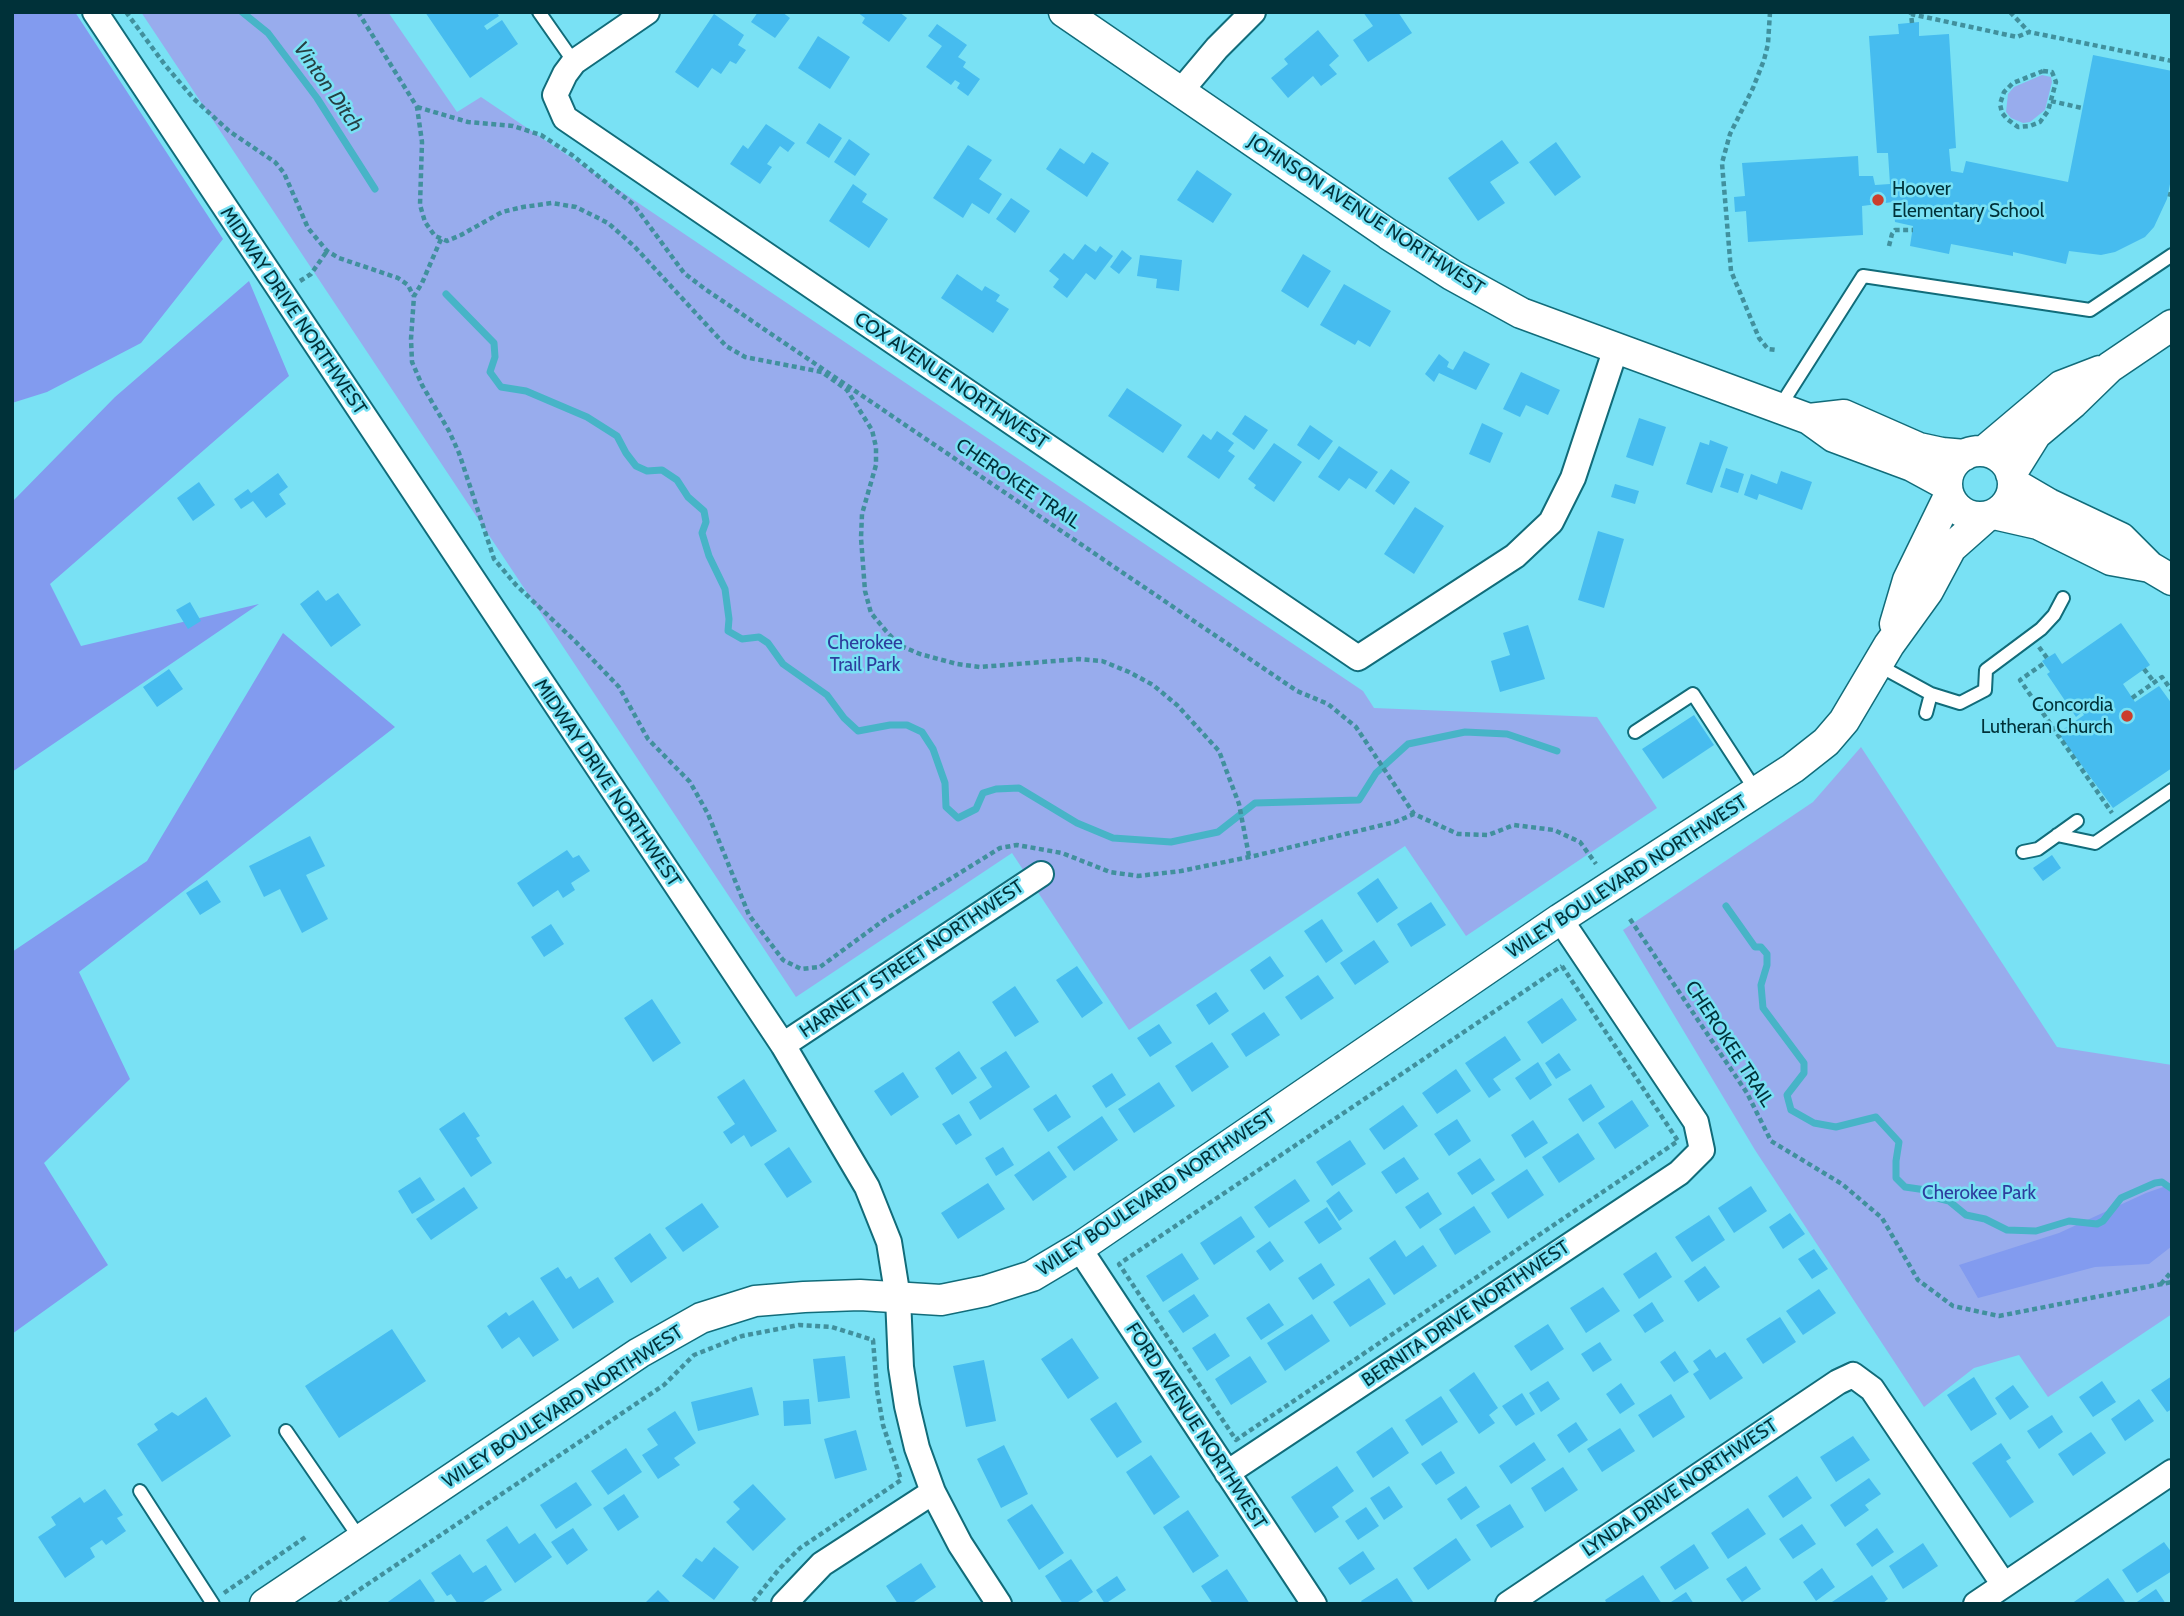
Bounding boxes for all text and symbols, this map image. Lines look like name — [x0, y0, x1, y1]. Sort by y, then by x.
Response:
water label: Vinton Ditch — [288, 37, 368, 137]
street label: JOHNSON AVENUE NORTHWEST — [1244, 130, 1488, 300]
place label: Hoover Elementary School — [1892, 178, 2044, 222]
marker: Hoover Elementary School — [1870, 192, 1886, 208]
street label: MIDWAY DRIVE NORTHWEST — [215, 203, 371, 419]
street label: COX AVENUE NORTHWEST — [850, 308, 1052, 454]
street label: CHEROKEE TRAIL — [951, 434, 1085, 534]
park label: Cherokee Trail Park — [827, 632, 903, 676]
street label: MIDWAY DRIVE NORTHWEST — [529, 675, 685, 891]
place label: Concordia Lutheran Church — [1981, 694, 2113, 738]
marker: Concordia Lutheran Church — [2119, 708, 2135, 724]
street label: WILEY BOULEVARD NORTHWEST — [1503, 791, 1751, 963]
street label: HARNETT STREET NORTHWEST — [796, 875, 1028, 1043]
street label: CHEROKEE TRAIL — [1680, 977, 1778, 1111]
street label: WILEY BOULEVARD NORTHWEST — [1033, 1105, 1279, 1281]
park label: Cherokee Park — [1922, 1182, 2036, 1204]
street label: BERNITA DRIVE NORTHWEST — [1358, 1236, 1574, 1392]
street label: FORD AVENUE NORTHWEST — [1121, 1319, 1271, 1533]
street label: WILEY BOULEVARD NORTHWEST — [439, 1321, 687, 1493]
street label: LYNDA DRIVE NORTHWEST — [1578, 1414, 1782, 1562]

